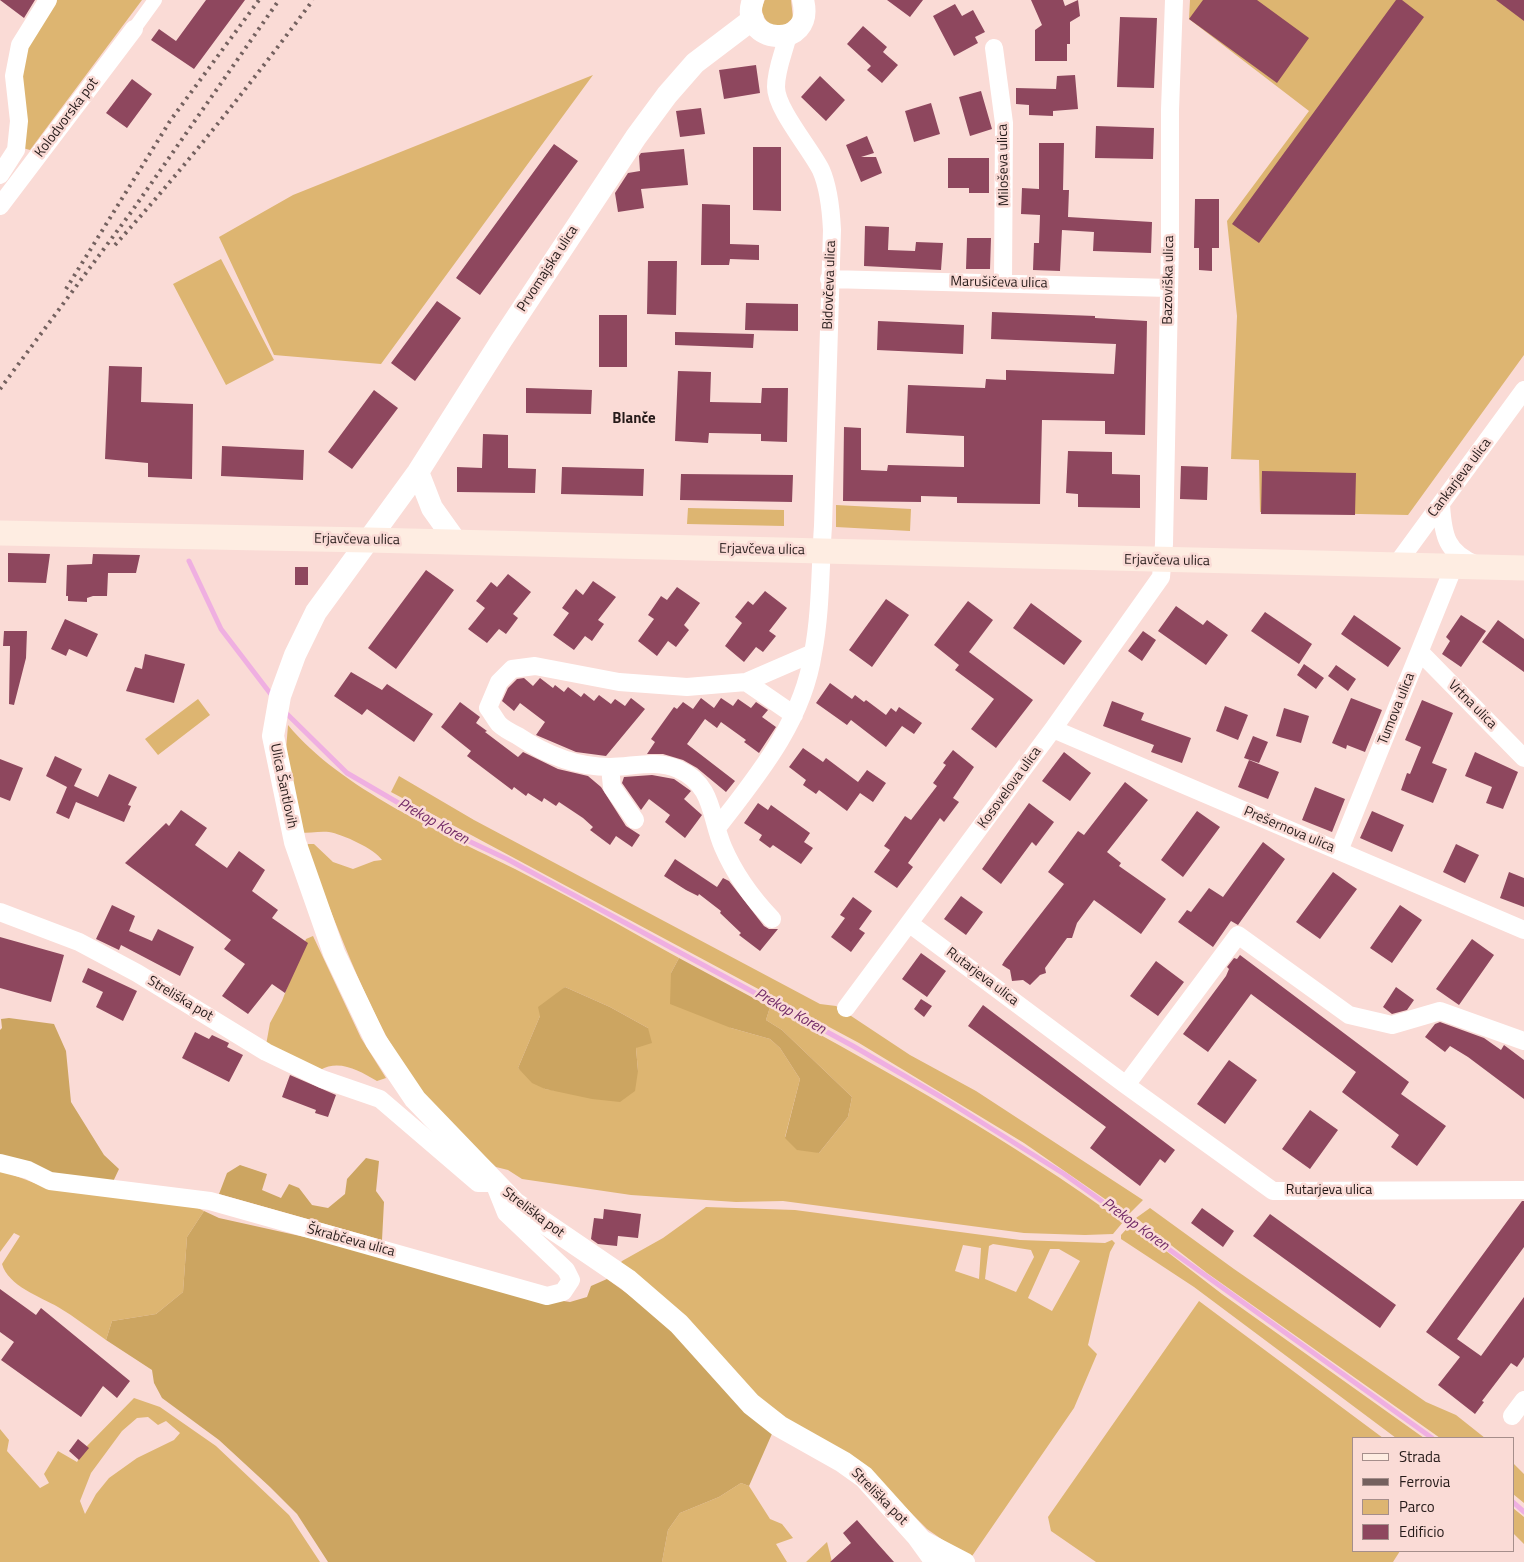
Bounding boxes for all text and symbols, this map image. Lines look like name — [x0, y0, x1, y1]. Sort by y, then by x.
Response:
street label: Kolodvorska pot — [32, 75, 102, 161]
street label: Miloševa ulica — [995, 124, 1013, 206]
street label: Prvomajska ulica — [514, 223, 582, 315]
street label: Bazoviška ulica — [1160, 235, 1178, 325]
street label: Bidovčeva ulica — [820, 240, 840, 330]
street label: Marušičeva ulica — [950, 274, 1048, 292]
district label: Blanče — [612, 410, 656, 428]
street label: Cankarjeva ulica — [1425, 435, 1495, 521]
street label: Erjavčeva ulica — [314, 531, 400, 549]
street label: Erjavčeva ulica — [719, 541, 805, 559]
street label: Erjavčeva ulica — [1124, 552, 1210, 570]
street label: Tumova ulica — [1375, 671, 1419, 747]
street label: Vrtna ulica — [1444, 677, 1500, 733]
street label: Ulica Šantlovih — [266, 742, 300, 830]
street label: Kosovelova ulica — [975, 744, 1045, 832]
water label: Prekop Koren — [394, 795, 472, 849]
street label: Prešernova ulica — [1241, 803, 1337, 857]
street label: Rutarjeva ulica — [942, 944, 1022, 1010]
street label: Streliška pot — [144, 973, 216, 1025]
water label: Prekop Koren — [751, 985, 829, 1039]
street label: Rutarjeva ulica — [1286, 1183, 1372, 1199]
street label: Streliška pot — [499, 1184, 567, 1242]
water label: Prekop Koren — [1098, 1195, 1172, 1255]
street label: Škrabčeva ulica — [305, 1221, 397, 1261]
legend — [1352, 1437, 1514, 1552]
text: Strada — [1399, 1445, 1440, 1468]
street label: Streliška pot — [847, 1465, 911, 1529]
text: Ferrovia — [1399, 1470, 1450, 1493]
text: Parco — [1399, 1495, 1435, 1518]
text: Edificio — [1399, 1520, 1444, 1543]

